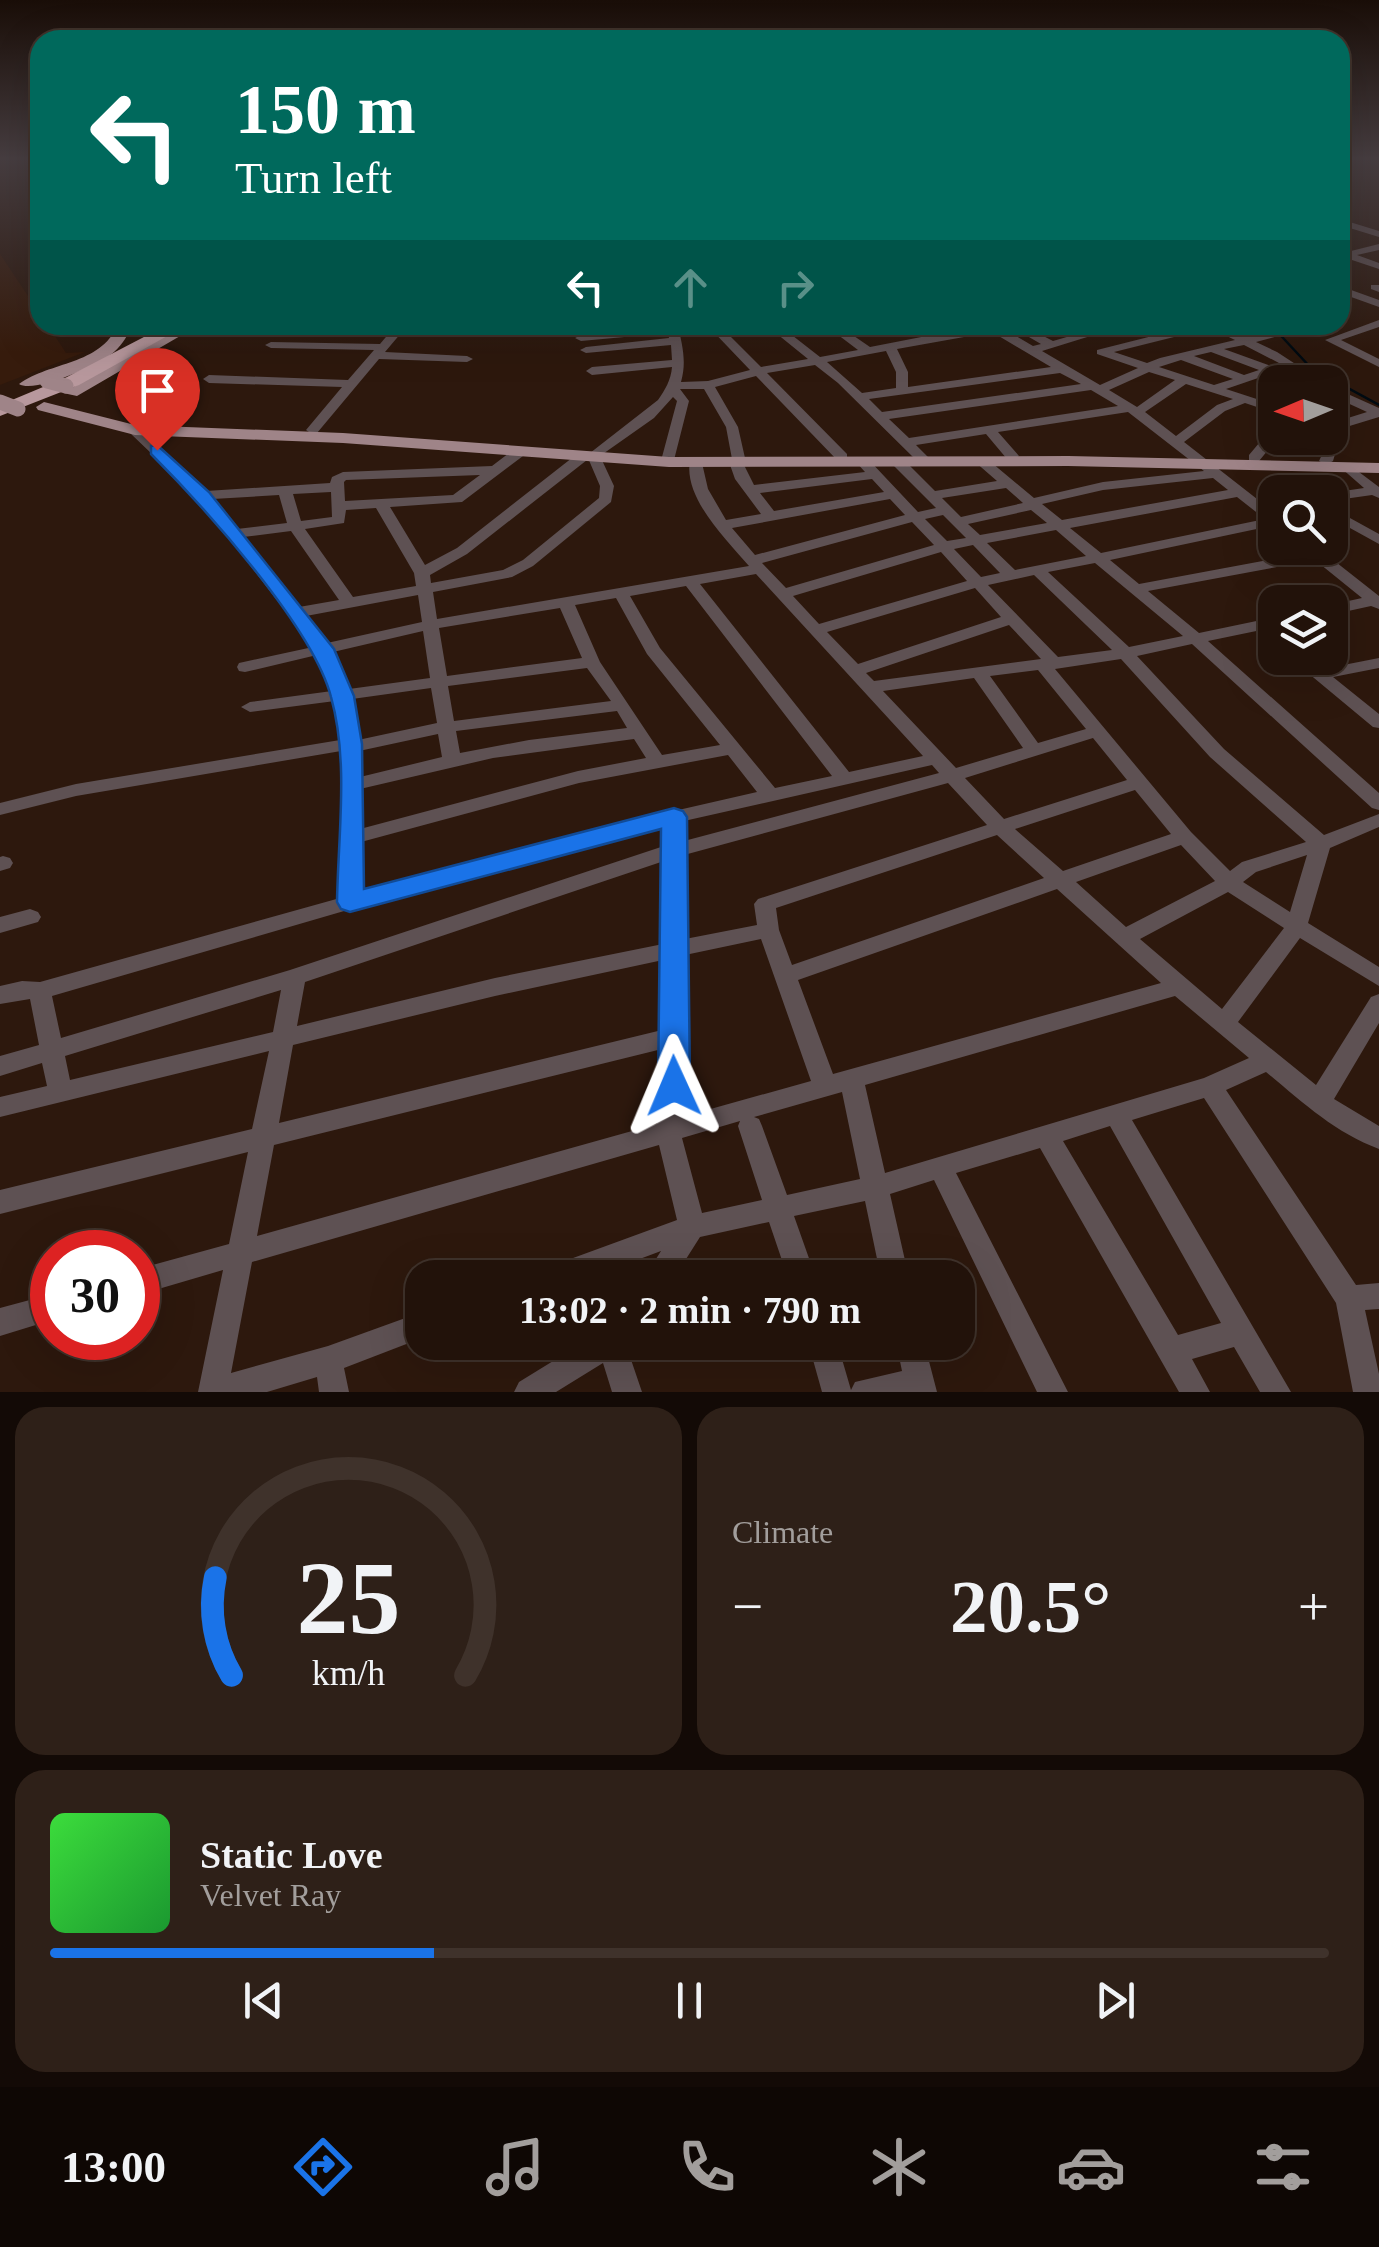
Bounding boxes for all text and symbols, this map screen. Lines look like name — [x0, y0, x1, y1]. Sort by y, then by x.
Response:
icon: left — [70, 70, 200, 200]
text: 150 m — [235, 71, 416, 148]
text: Turn left — [235, 153, 392, 203]
icon: left — [558, 260, 613, 315]
icon: ahead — [663, 260, 718, 315]
icon: right — [768, 260, 823, 315]
pin — [115, 348, 200, 451]
icon: arrive — [130, 363, 185, 418]
north arrow — [1258, 365, 1348, 455]
map controls — [1258, 365, 1348, 675]
button: search — [1258, 475, 1348, 565]
button: layers — [1258, 585, 1348, 675]
position arrow — [622, 1034, 726, 1138]
speed limit sign: 30 — [30, 1230, 160, 1360]
text: 13:02 · 2 min · 790 m — [519, 1289, 861, 1331]
text: Climate — [732, 1514, 833, 1550]
text: 25 — [297, 1540, 401, 1655]
text: 20.5° — [950, 1565, 1111, 1648]
text: − — [732, 1576, 763, 1637]
text: + — [1298, 1576, 1329, 1637]
text: km/h — [312, 1653, 385, 1693]
text: Static Love — [200, 1834, 383, 1876]
text: Velvet Ray — [200, 1877, 341, 1913]
icon: previous — [236, 1973, 291, 2028]
icon: pause — [662, 1973, 717, 2028]
icon: next — [1088, 1973, 1143, 2028]
icon: directions — [288, 2132, 358, 2202]
icon: music — [480, 2132, 550, 2202]
icon: phone — [672, 2132, 742, 2202]
icon: climate — [864, 2132, 934, 2202]
icon: car — [1056, 2132, 1126, 2202]
icon: filters — [1248, 2132, 1318, 2202]
text: 13:00 — [61, 2142, 166, 2192]

